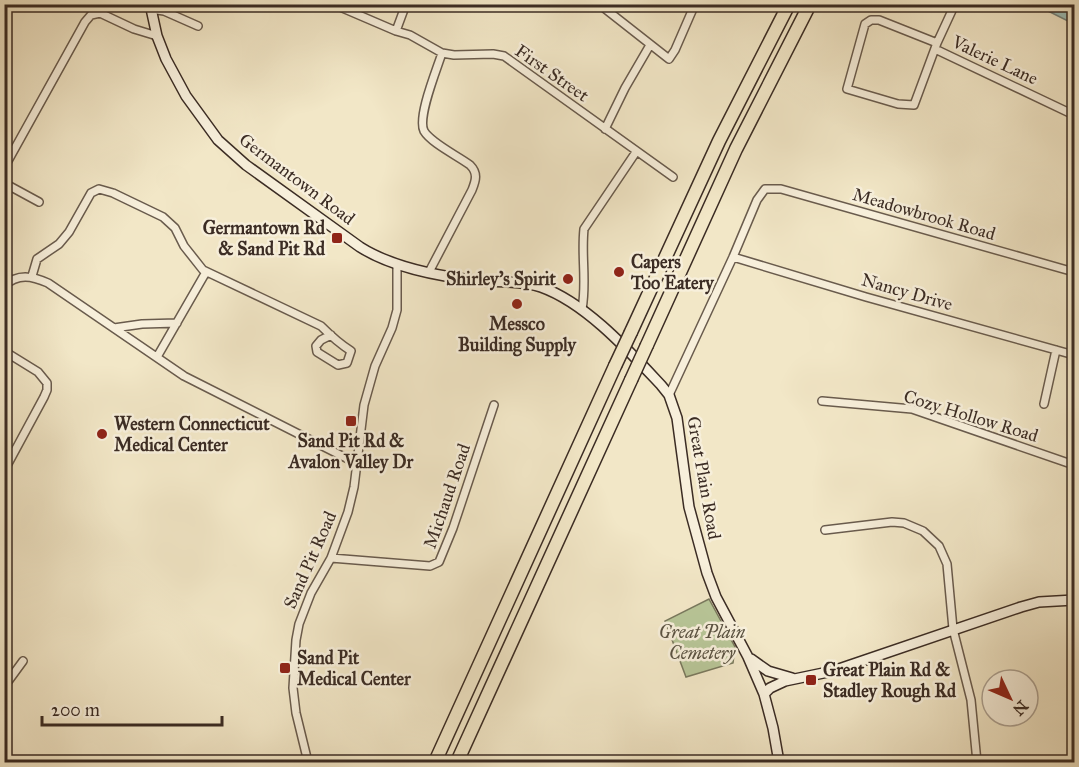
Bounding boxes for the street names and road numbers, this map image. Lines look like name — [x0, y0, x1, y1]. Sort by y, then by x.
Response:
street label: Valerie Lane — [948, 30, 1041, 89]
street label: First Street — [511, 40, 594, 107]
street label: Germantown Road — [235, 128, 359, 230]
street label: Meadowbrook Road — [850, 183, 998, 245]
street label: Nancy Drive — [859, 269, 955, 315]
street label: Cozy Hollow Road — [901, 385, 1041, 447]
street label: Great Plain Road — [682, 415, 726, 541]
street label: Michaud Road — [419, 441, 475, 551]
street label: Sand Pit Road — [279, 508, 341, 612]

